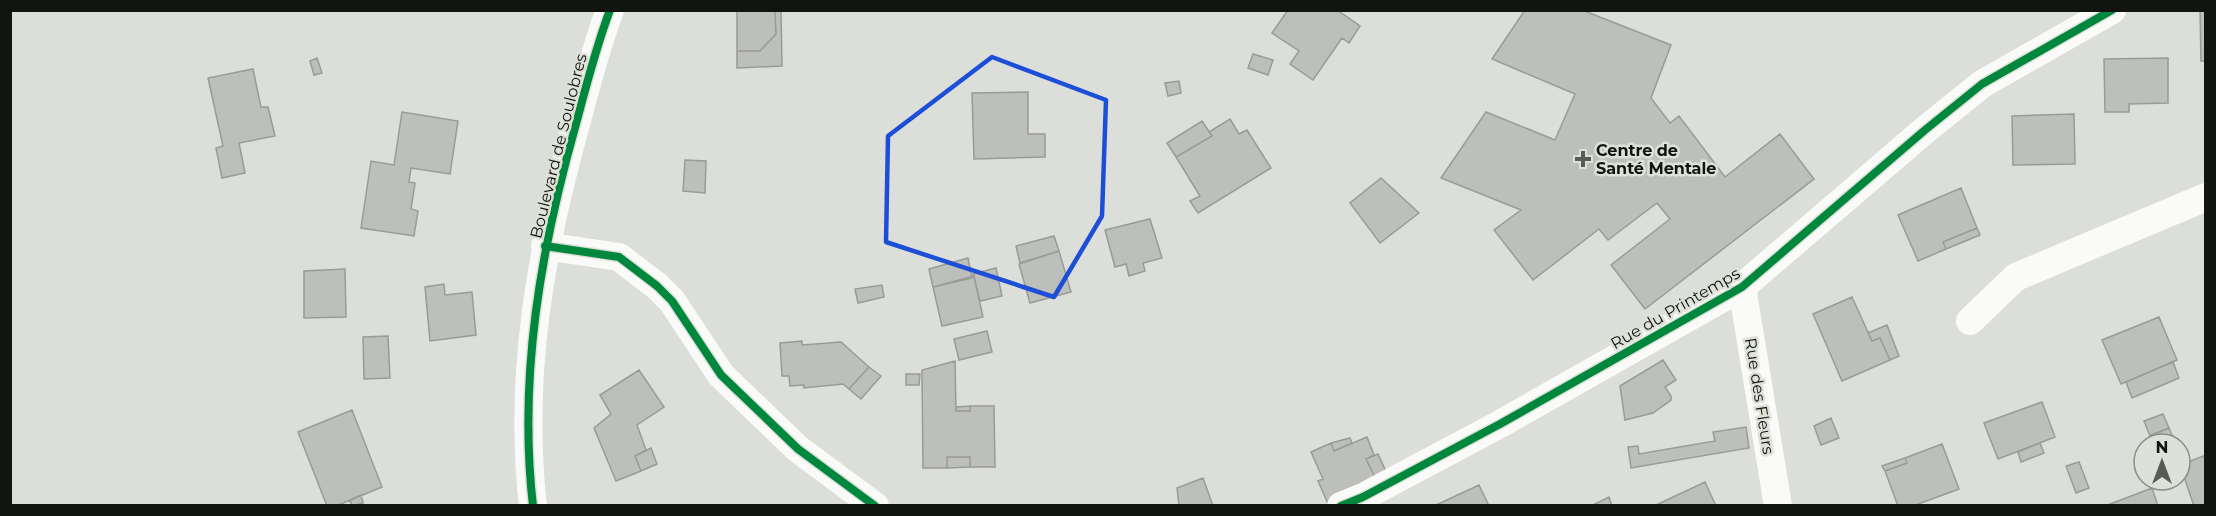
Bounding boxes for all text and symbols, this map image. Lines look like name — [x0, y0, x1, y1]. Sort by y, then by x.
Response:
street label: Boulevard de Soulobres — [526, 52, 591, 241]
place label: Centre de Santé Mentale — [1596, 141, 1716, 178]
marker: Centre de Santé Mentale — [1574, 150, 1592, 168]
street label: Rue du Printemps — [1607, 264, 1743, 353]
street label: Rue des Fleurs — [1741, 336, 1778, 456]
north arrow — [2132, 432, 2192, 492]
text: N — [2156, 438, 2168, 457]

